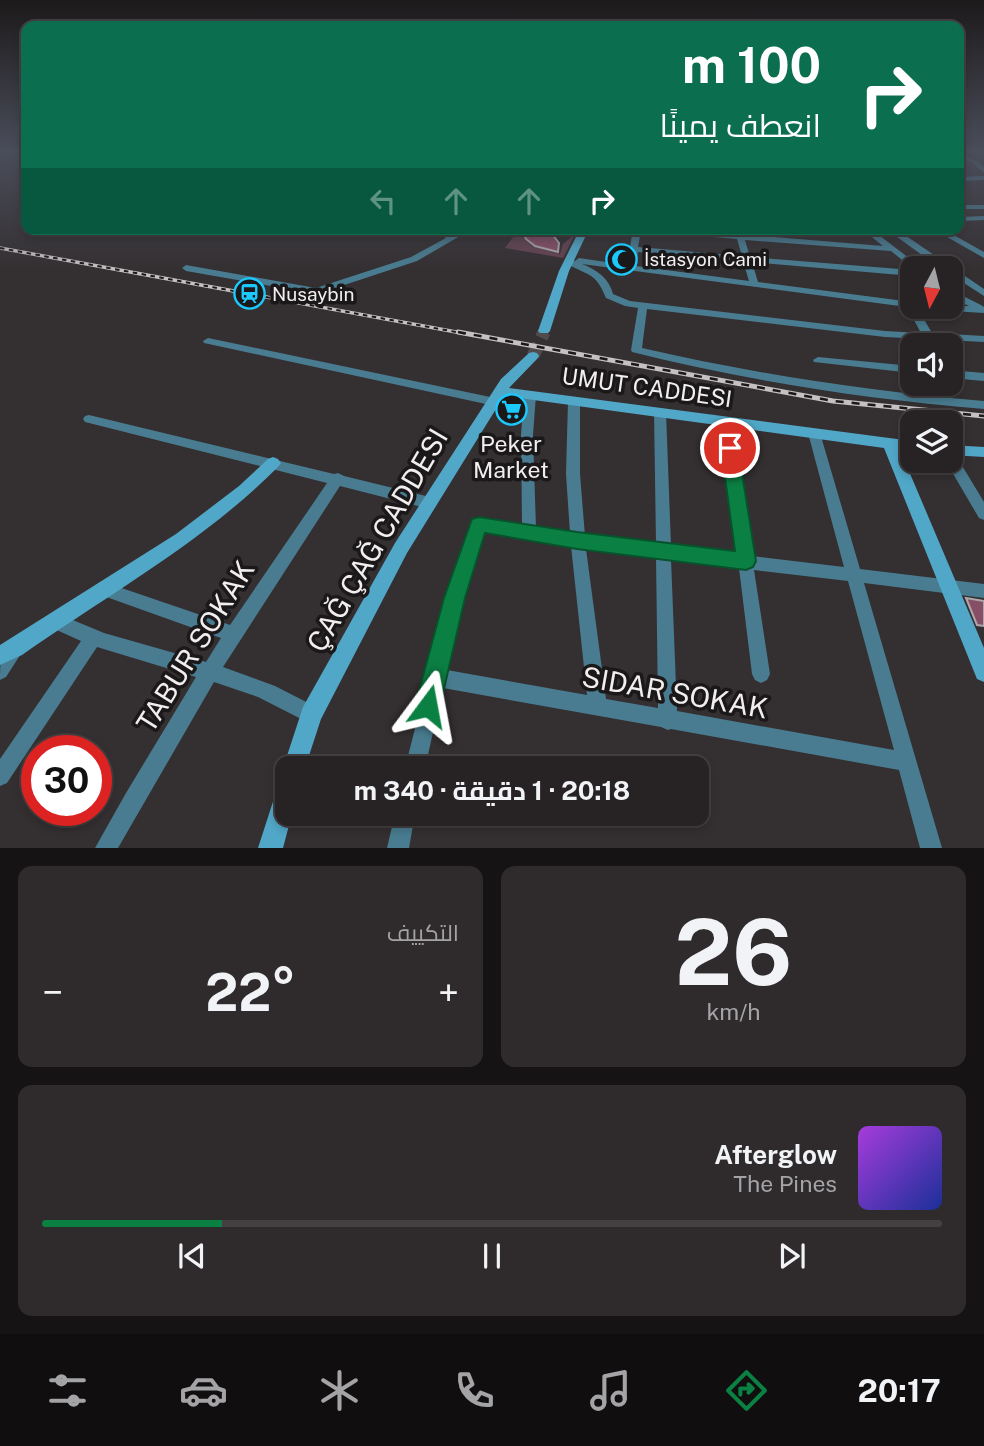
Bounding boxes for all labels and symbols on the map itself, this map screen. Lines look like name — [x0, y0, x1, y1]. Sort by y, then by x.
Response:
mosque icon: İstasyon Cami — [604, 242, 638, 276]
place label: İstasyon Cami — [644, 248, 767, 270]
north arrow — [900, 256, 962, 318]
station icon: Nusaybin — [232, 277, 266, 311]
place label: Nusaybin — [272, 283, 354, 305]
street label: UMUT CADDESI — [560, 362, 734, 412]
supermarket icon: Peker Market — [494, 392, 528, 426]
pin — [700, 418, 760, 478]
street label: ÇAĞ ÇAĞ CADDESI — [300, 423, 454, 657]
place label: Peker Market — [473, 430, 549, 483]
street label: TABUR SOKAK — [129, 554, 261, 738]
street label: SIDAR SOKAK — [579, 659, 771, 725]
position arrow — [391, 669, 465, 743]
speed limit sign: 30 — [21, 735, 112, 826]

